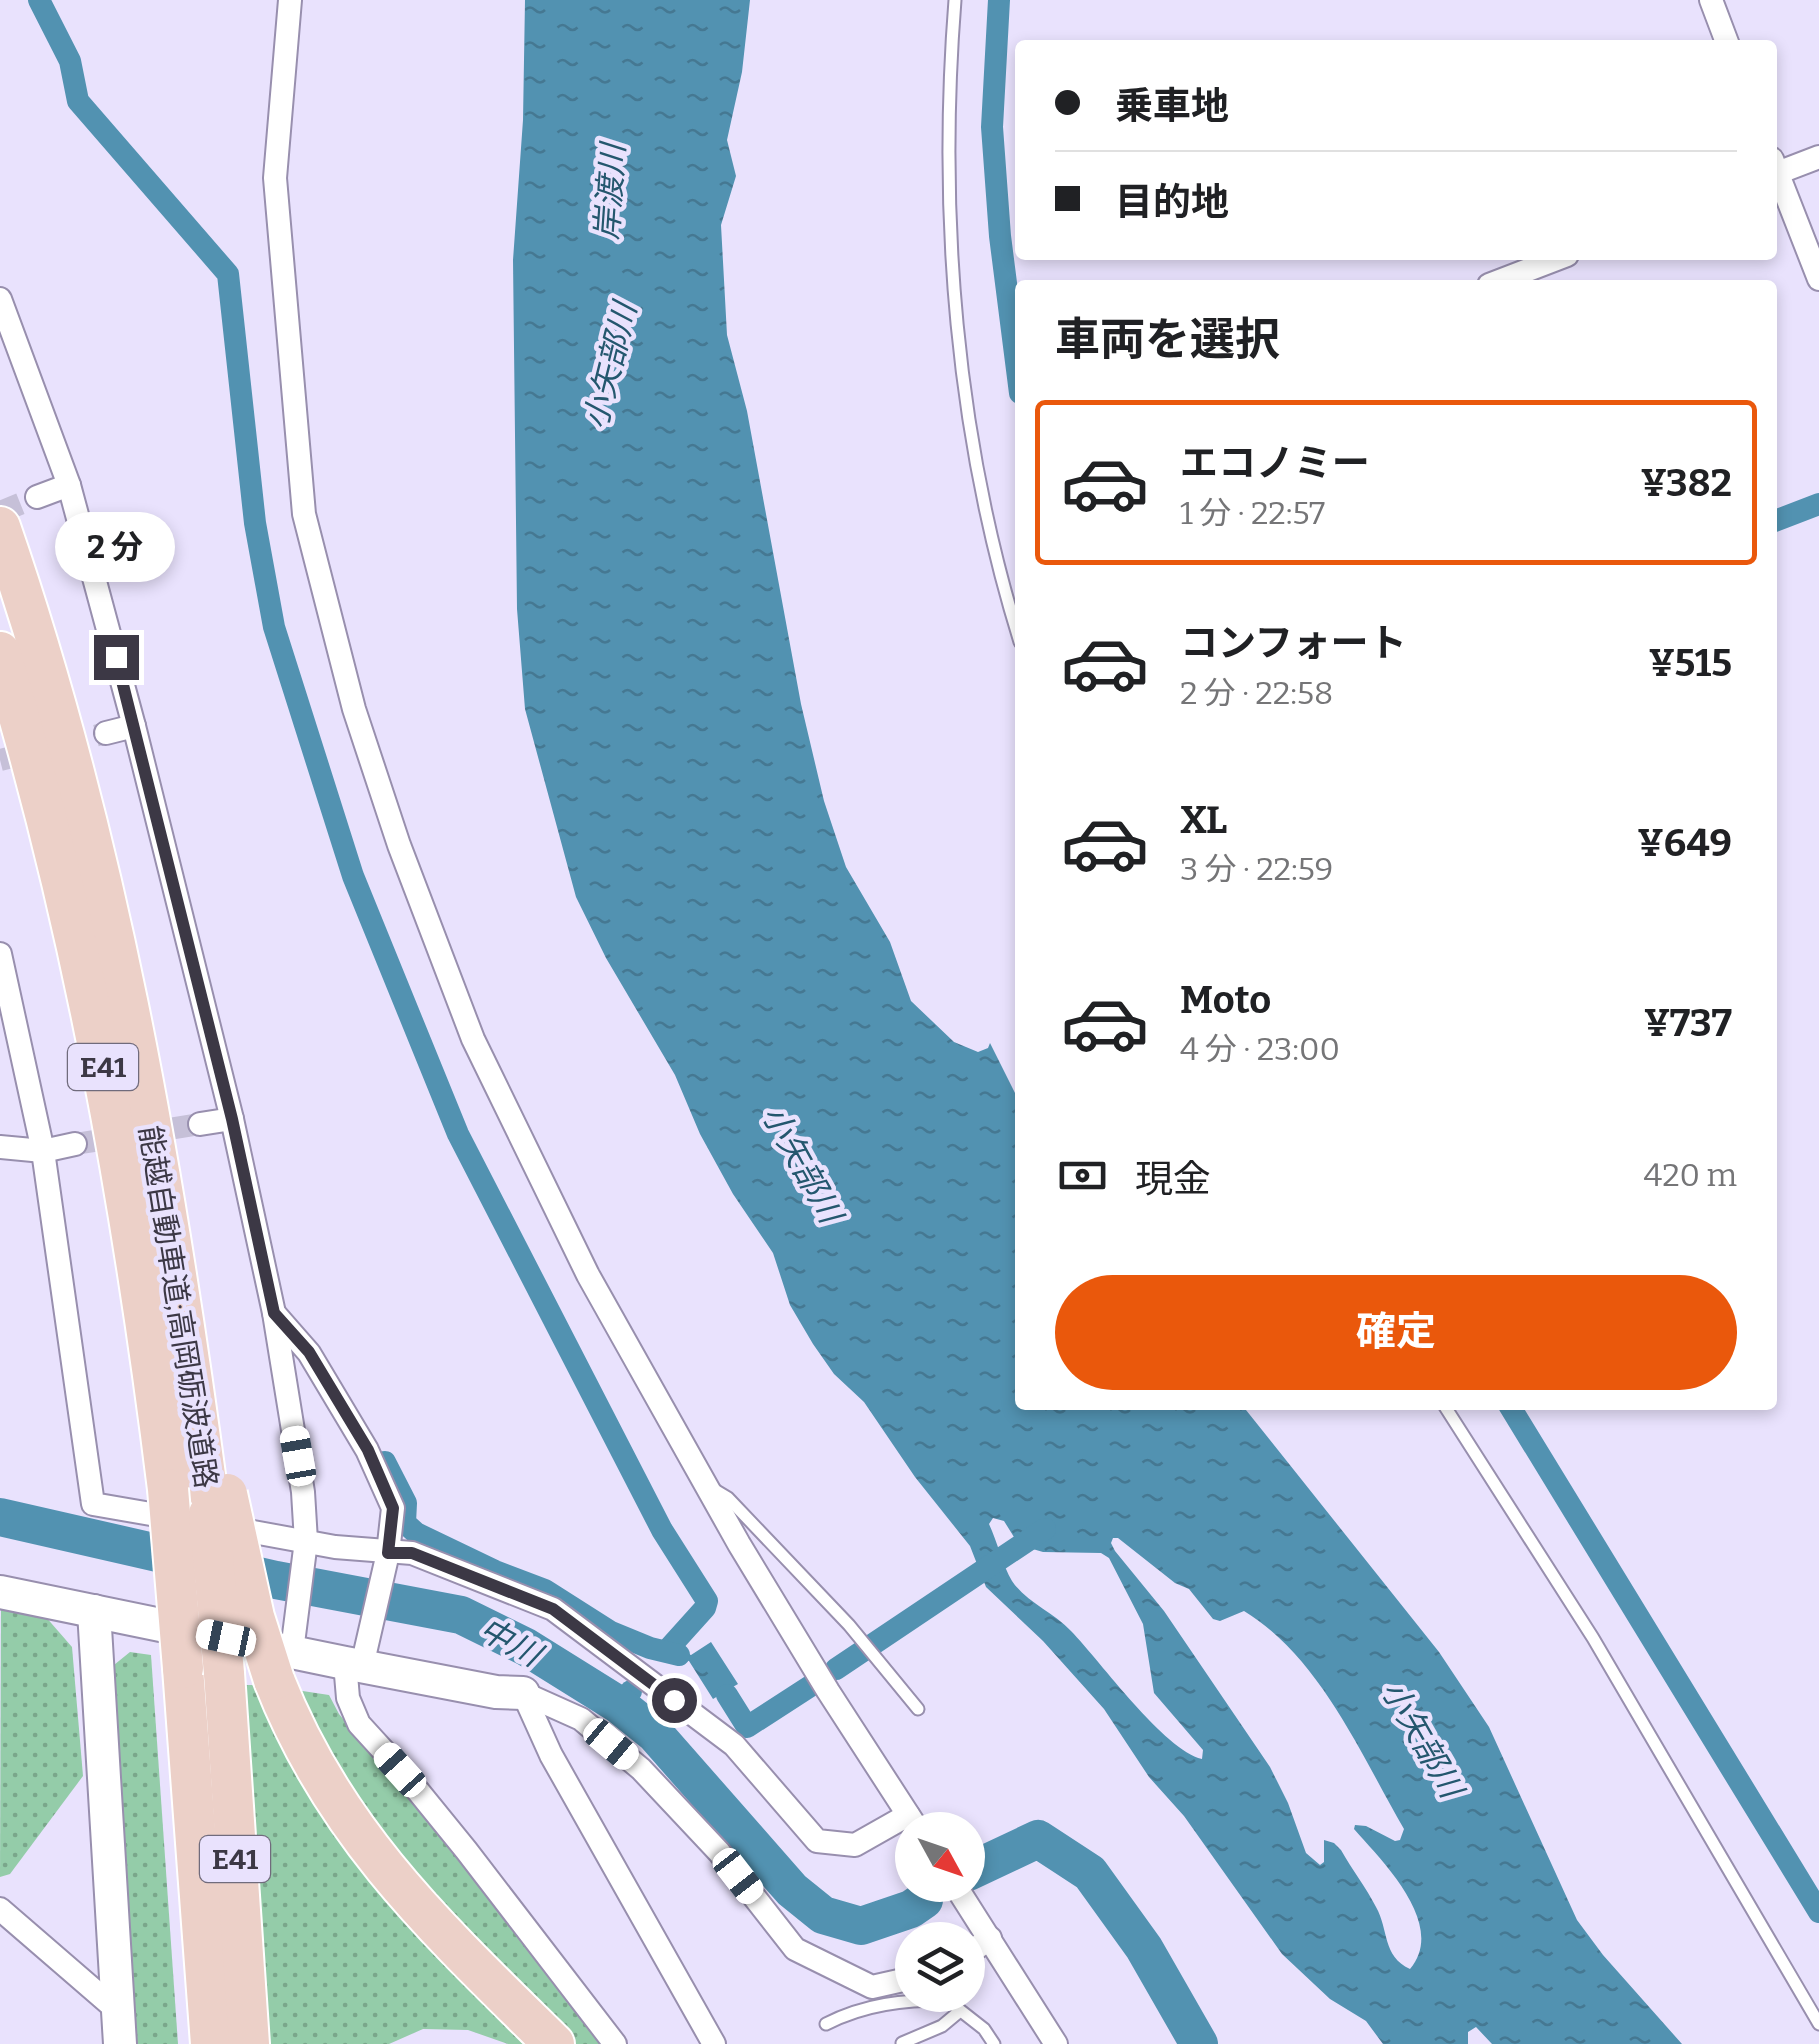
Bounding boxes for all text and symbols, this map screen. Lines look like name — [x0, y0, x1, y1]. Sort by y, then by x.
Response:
text: 乗車地 — [1115, 83, 1229, 129]
water label: 岸渡川 — [588, 140, 633, 241]
text: 目的地 — [1115, 179, 1229, 225]
water label: 小矢部川 — [576, 296, 645, 433]
text: 車両を選択 — [1055, 313, 1280, 367]
icon: car — [1060, 438, 1150, 528]
text: エコノミー — [1180, 440, 1370, 486]
text: ¥382 — [1640, 460, 1732, 506]
text: 1 分 · 22:57 — [1180, 494, 1325, 532]
callout: 2 分 — [56, 512, 176, 582]
text: 2 分 — [87, 528, 143, 566]
icon: car — [1060, 618, 1150, 708]
text: コンフォート — [1180, 620, 1407, 666]
route end — [94, 635, 139, 680]
text: ¥515 — [1649, 640, 1732, 686]
text: 2 分 · 22:58 — [1180, 674, 1333, 712]
text: XL — [1180, 797, 1227, 843]
icon: car — [1060, 798, 1150, 888]
text: ¥649 — [1637, 820, 1732, 866]
text: 3 分 · 22:59 — [1180, 850, 1333, 888]
text: Moto — [1180, 977, 1271, 1023]
icon: car — [1060, 978, 1150, 1068]
text: ¥737 — [1644, 1000, 1732, 1046]
text: 4 分 · 23:00 — [1180, 1030, 1340, 1068]
road number: E41 — [68, 1044, 138, 1090]
water label: 小矢部川 — [754, 1099, 851, 1232]
street label: 能越自動車道;高岡砺波道路 — [132, 1123, 224, 1491]
icon: cash — [1055, 1148, 1110, 1203]
text: 現金 — [1135, 1156, 1211, 1202]
text: 420 m — [1643, 1156, 1737, 1194]
button: 確定 — [1055, 1275, 1737, 1390]
car — [278, 1424, 318, 1488]
water label: 中川 — [473, 1610, 550, 1676]
car — [194, 1617, 258, 1659]
water label: 小矢部川 — [1374, 1674, 1472, 1807]
route start — [652, 1678, 697, 1723]
car — [578, 1713, 644, 1775]
car — [369, 1738, 431, 1802]
north arrow — [895, 1812, 985, 1902]
map controls — [895, 1812, 985, 2012]
road number: E41 — [200, 1836, 270, 1882]
car — [708, 1843, 768, 1909]
button: layers — [895, 1922, 985, 2012]

